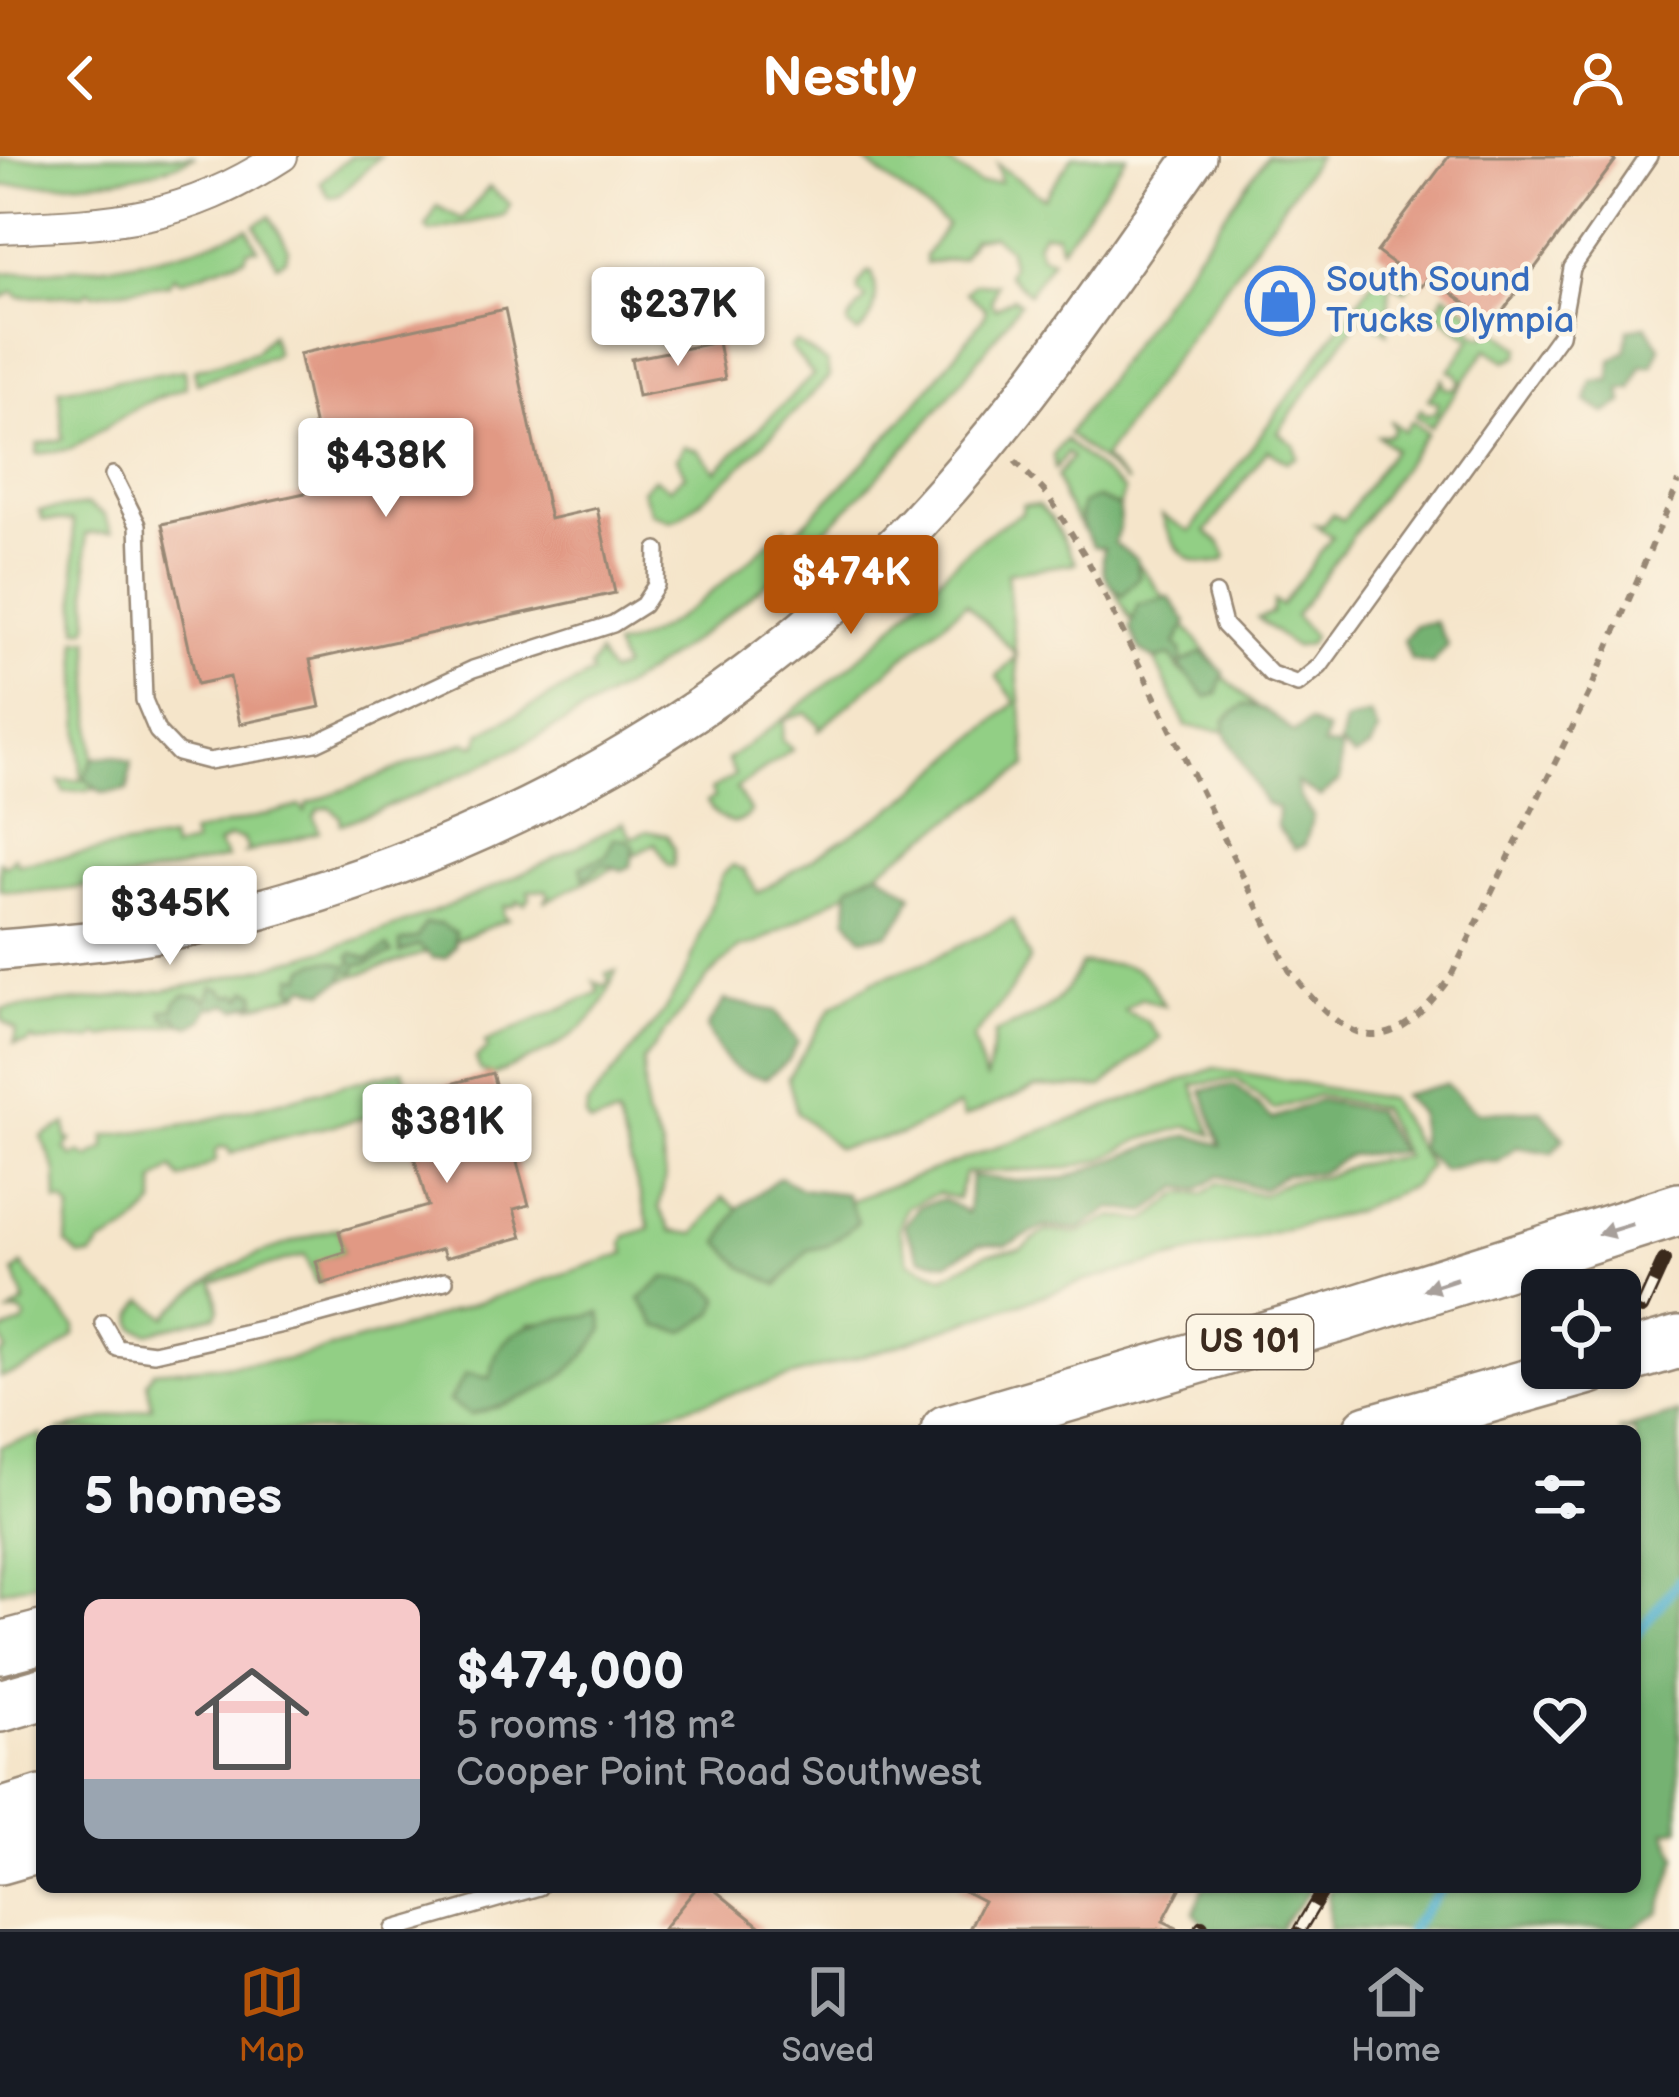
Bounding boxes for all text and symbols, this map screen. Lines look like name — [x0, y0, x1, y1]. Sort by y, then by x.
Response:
icon: back — [48, 45, 114, 111]
icon: person — [1565, 45, 1631, 111]
text: Nestly — [762, 46, 917, 111]
place label: South Sound Trucks Olympia — [1326, 259, 1574, 343]
shop icon: South Sound Trucks Olympia — [1245, 266, 1315, 336]
pin: $237K — [594, 267, 762, 369]
text: $237K — [619, 282, 737, 329]
pin: $438K — [302, 418, 470, 520]
text: $438K — [325, 433, 447, 480]
pin: $474K — [767, 535, 935, 637]
text: $474K — [791, 550, 911, 597]
pin: $345K — [86, 866, 254, 968]
text: $345K — [110, 881, 230, 928]
pin: $381K — [363, 1084, 531, 1186]
text: $381K — [390, 1099, 504, 1146]
one-way arrow — [1596, 1221, 1633, 1239]
map controls — [1521, 1269, 1641, 1389]
button: locate — [1521, 1269, 1641, 1389]
one-way arrow — [1421, 1275, 1458, 1294]
road number: US 101 — [1187, 1315, 1313, 1369]
icon: filters — [1527, 1464, 1593, 1530]
text: 5 homes — [84, 1467, 282, 1528]
text: $474,000 — [456, 1642, 684, 1703]
icon: home — [180, 1647, 324, 1791]
icon: heart — [1527, 1686, 1593, 1752]
text: 5 rooms · 118 m² — [456, 1703, 736, 1750]
text: Cooper Point Road Southwest — [456, 1750, 982, 1797]
tab: Map — [238, 1959, 305, 2071]
tab: Saved — [781, 1959, 874, 2071]
tab: Home — [1351, 1959, 1441, 2071]

